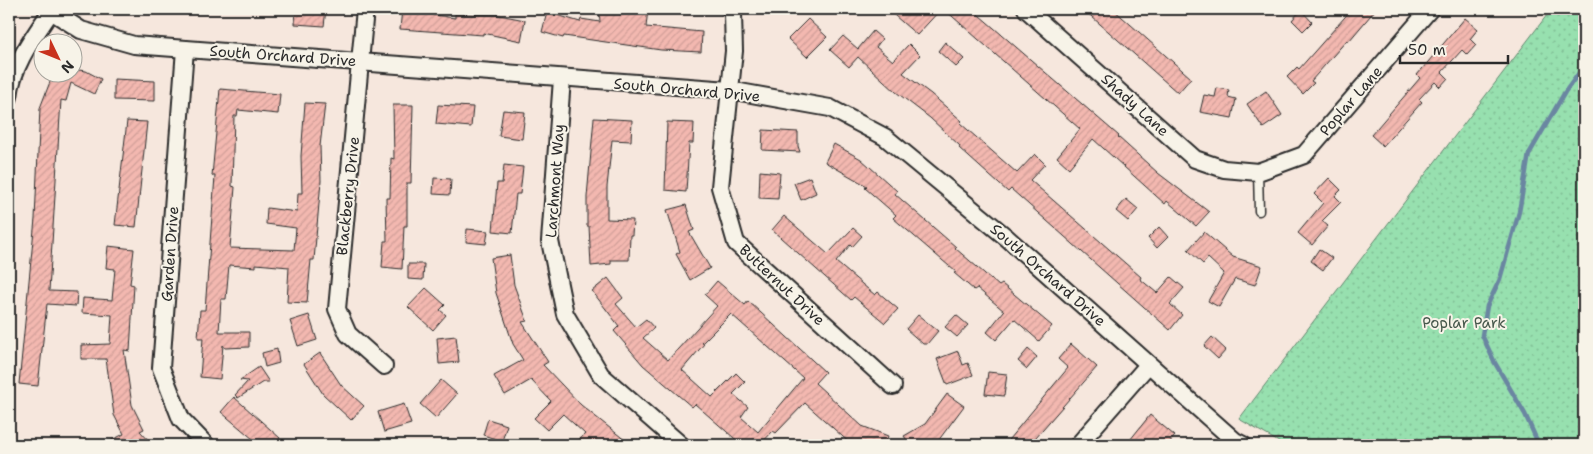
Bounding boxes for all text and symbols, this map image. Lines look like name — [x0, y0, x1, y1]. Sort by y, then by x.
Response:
north arrow — [32, 32, 82, 82]
scale bar — [1400, 32, 1508, 64]
text: 50 m — [1408, 40, 1446, 60]
street label: South Orchard Drive — [209, 41, 357, 71]
text: N — [57, 57, 78, 77]
street label: Poplar Lane — [1315, 62, 1387, 140]
street label: Shady Lane — [1097, 69, 1173, 141]
street label: South Orchard Drive — [613, 74, 761, 106]
street label: Larchmont Way — [541, 123, 569, 239]
street label: Blackberry Drive — [332, 136, 364, 256]
street label: Garden Drive — [157, 206, 183, 302]
street label: South Orchard Drive — [986, 219, 1110, 331]
street label: Butternut Drive — [735, 240, 829, 330]
park label: Poplar Park — [1422, 313, 1506, 333]

